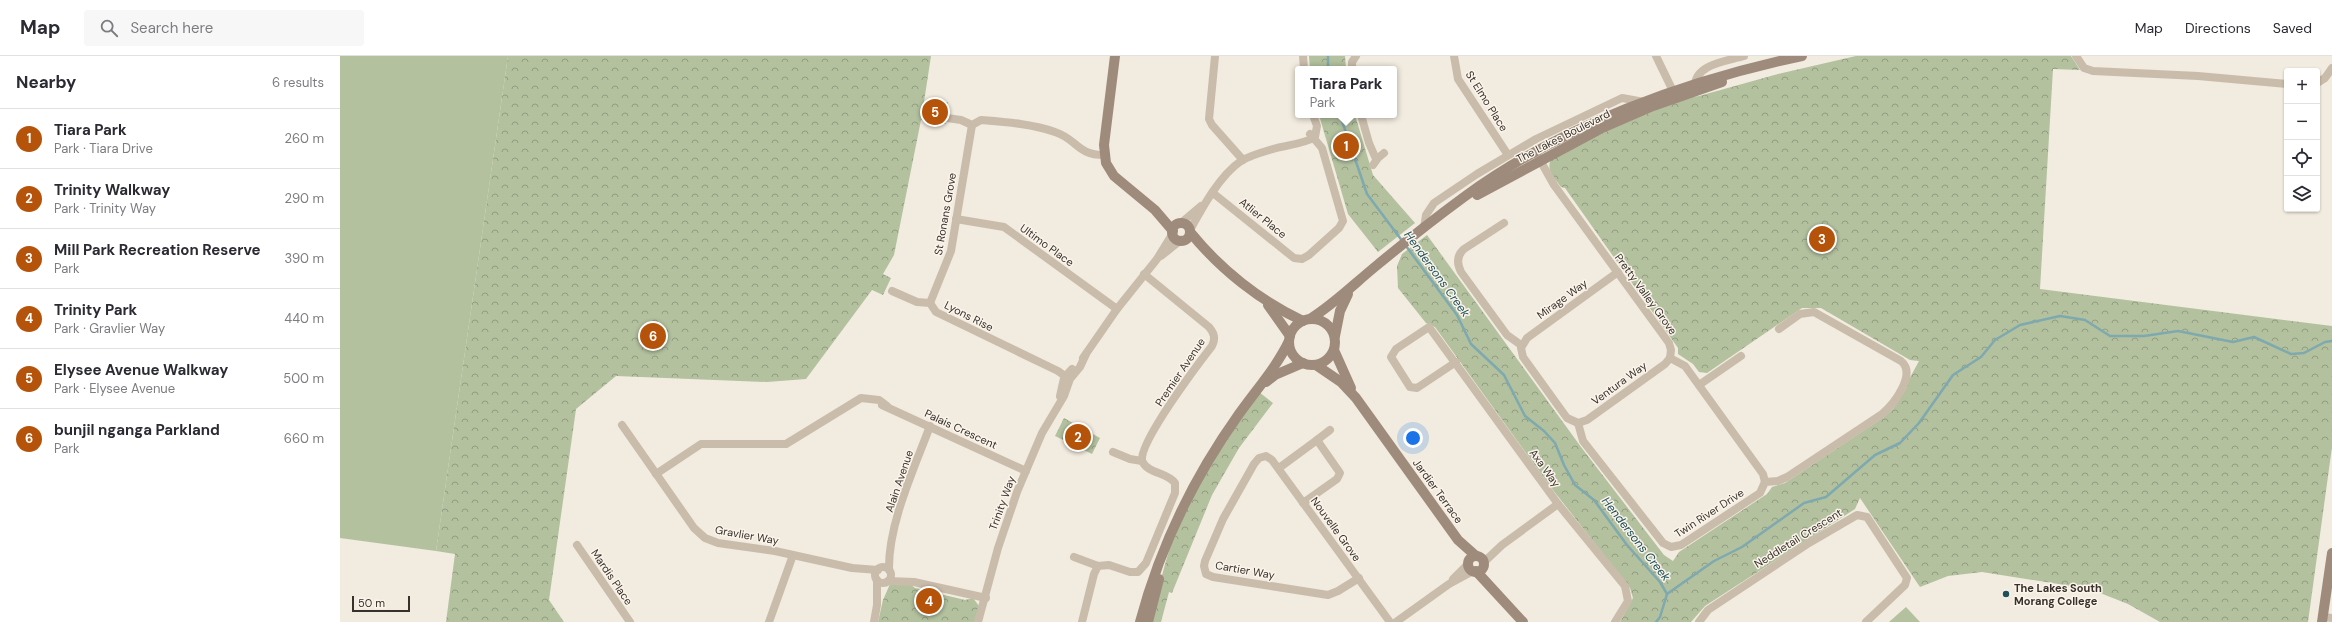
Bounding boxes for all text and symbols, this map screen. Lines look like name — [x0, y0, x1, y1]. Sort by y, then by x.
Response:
search box — [84, 10, 364, 46]
text: Map — [20, 15, 60, 40]
icon: search — [98, 17, 120, 39]
text: Search here — [130, 18, 213, 38]
text: Map — [2135, 19, 2163, 37]
text: Directions — [2185, 19, 2251, 37]
text: Saved — [2273, 19, 2312, 37]
popup — [1295, 66, 1397, 118]
street label: St Elmo Place — [1463, 68, 1511, 134]
map controls — [2284, 68, 2320, 212]
button: + — [2284, 68, 2320, 104]
text: Nearby — [16, 71, 76, 93]
text: 6 results — [272, 74, 324, 91]
text: Tiara Park — [1310, 74, 1382, 94]
text: Park — [1310, 94, 1335, 111]
pin: 5 — [922, 97, 948, 127]
button: − — [2284, 104, 2320, 140]
street label: The Lakes Boulevard — [1514, 106, 1612, 166]
text: Tiara Park — [54, 120, 127, 140]
text: 1 — [27, 130, 31, 147]
text: 260 m — [284, 130, 324, 147]
pin: 1 — [1333, 131, 1359, 161]
text: Park · Tiara Drive — [54, 140, 153, 157]
button: locate — [2284, 140, 2320, 176]
street label: St Ronans Grove — [931, 172, 959, 256]
button: layers — [2284, 176, 2320, 212]
text: Trinity Walkway — [54, 180, 170, 200]
text: 2 — [25, 190, 33, 207]
text: 290 m — [285, 190, 324, 207]
street label: Atlier Place — [1237, 195, 1289, 241]
text: Park · Trinity Way — [54, 200, 156, 217]
street label: Ultimo Place — [1017, 221, 1077, 269]
pin: 3 — [1809, 224, 1835, 254]
water label: Hendersons Creek — [1400, 228, 1474, 321]
text: Mill Park Recreation Reserve — [54, 240, 261, 260]
text: 3 — [25, 250, 33, 267]
text: 390 m — [285, 250, 324, 267]
street label: Pretty Valley Grove — [1612, 251, 1680, 337]
text: Park — [54, 260, 80, 277]
street label: Mirage Way — [1534, 276, 1590, 322]
street label: Lyons Rise — [942, 298, 996, 334]
text: Trinity Park — [54, 300, 137, 320]
text: 4 — [25, 310, 33, 327]
text: 440 m — [284, 310, 324, 327]
text: Park · Gravlier Way — [54, 320, 165, 337]
pin: 6 — [640, 321, 666, 351]
street label: Premier Avenue — [1152, 335, 1208, 409]
street label: Ventura Way — [1589, 358, 1649, 408]
text: Elysee Avenue Walkway — [54, 360, 228, 380]
text: 5 — [25, 370, 33, 387]
text: 500 m — [283, 370, 324, 387]
text: Park · Elysee Avenue — [54, 380, 175, 397]
street label: Palais Crescent — [923, 406, 999, 452]
text: bunjil nganga Parkland — [54, 420, 220, 440]
pin: 2 — [1065, 422, 1091, 452]
your location — [1403, 428, 1423, 448]
text: 6 — [25, 430, 33, 447]
text: 660 m — [284, 430, 324, 447]
text: Park — [54, 440, 80, 457]
street label: Axa Way — [1526, 446, 1564, 490]
street label: Alain Avenue — [882, 448, 916, 514]
street label: Jardier Terrace — [1410, 456, 1466, 526]
street label: Trinity Way — [986, 474, 1018, 532]
street label: Twin River Drive — [1672, 485, 1746, 541]
street label: Nouvelle Grove — [1308, 494, 1364, 564]
water label: Hendersons Creek — [1598, 494, 1674, 585]
street label: Neddletail Crescent — [1751, 505, 1845, 571]
street label: Gravlier Way — [714, 523, 780, 547]
street label: Mardis Place — [588, 546, 636, 608]
street label: Cartier Way — [1214, 558, 1276, 582]
place label: The Lakes South Morang College — [2014, 581, 2102, 608]
pin: 4 — [916, 586, 942, 616]
marker: The Lakes South Morang College — [2001, 589, 2011, 599]
scale bar — [352, 594, 410, 613]
text: 50 m — [358, 596, 385, 610]

